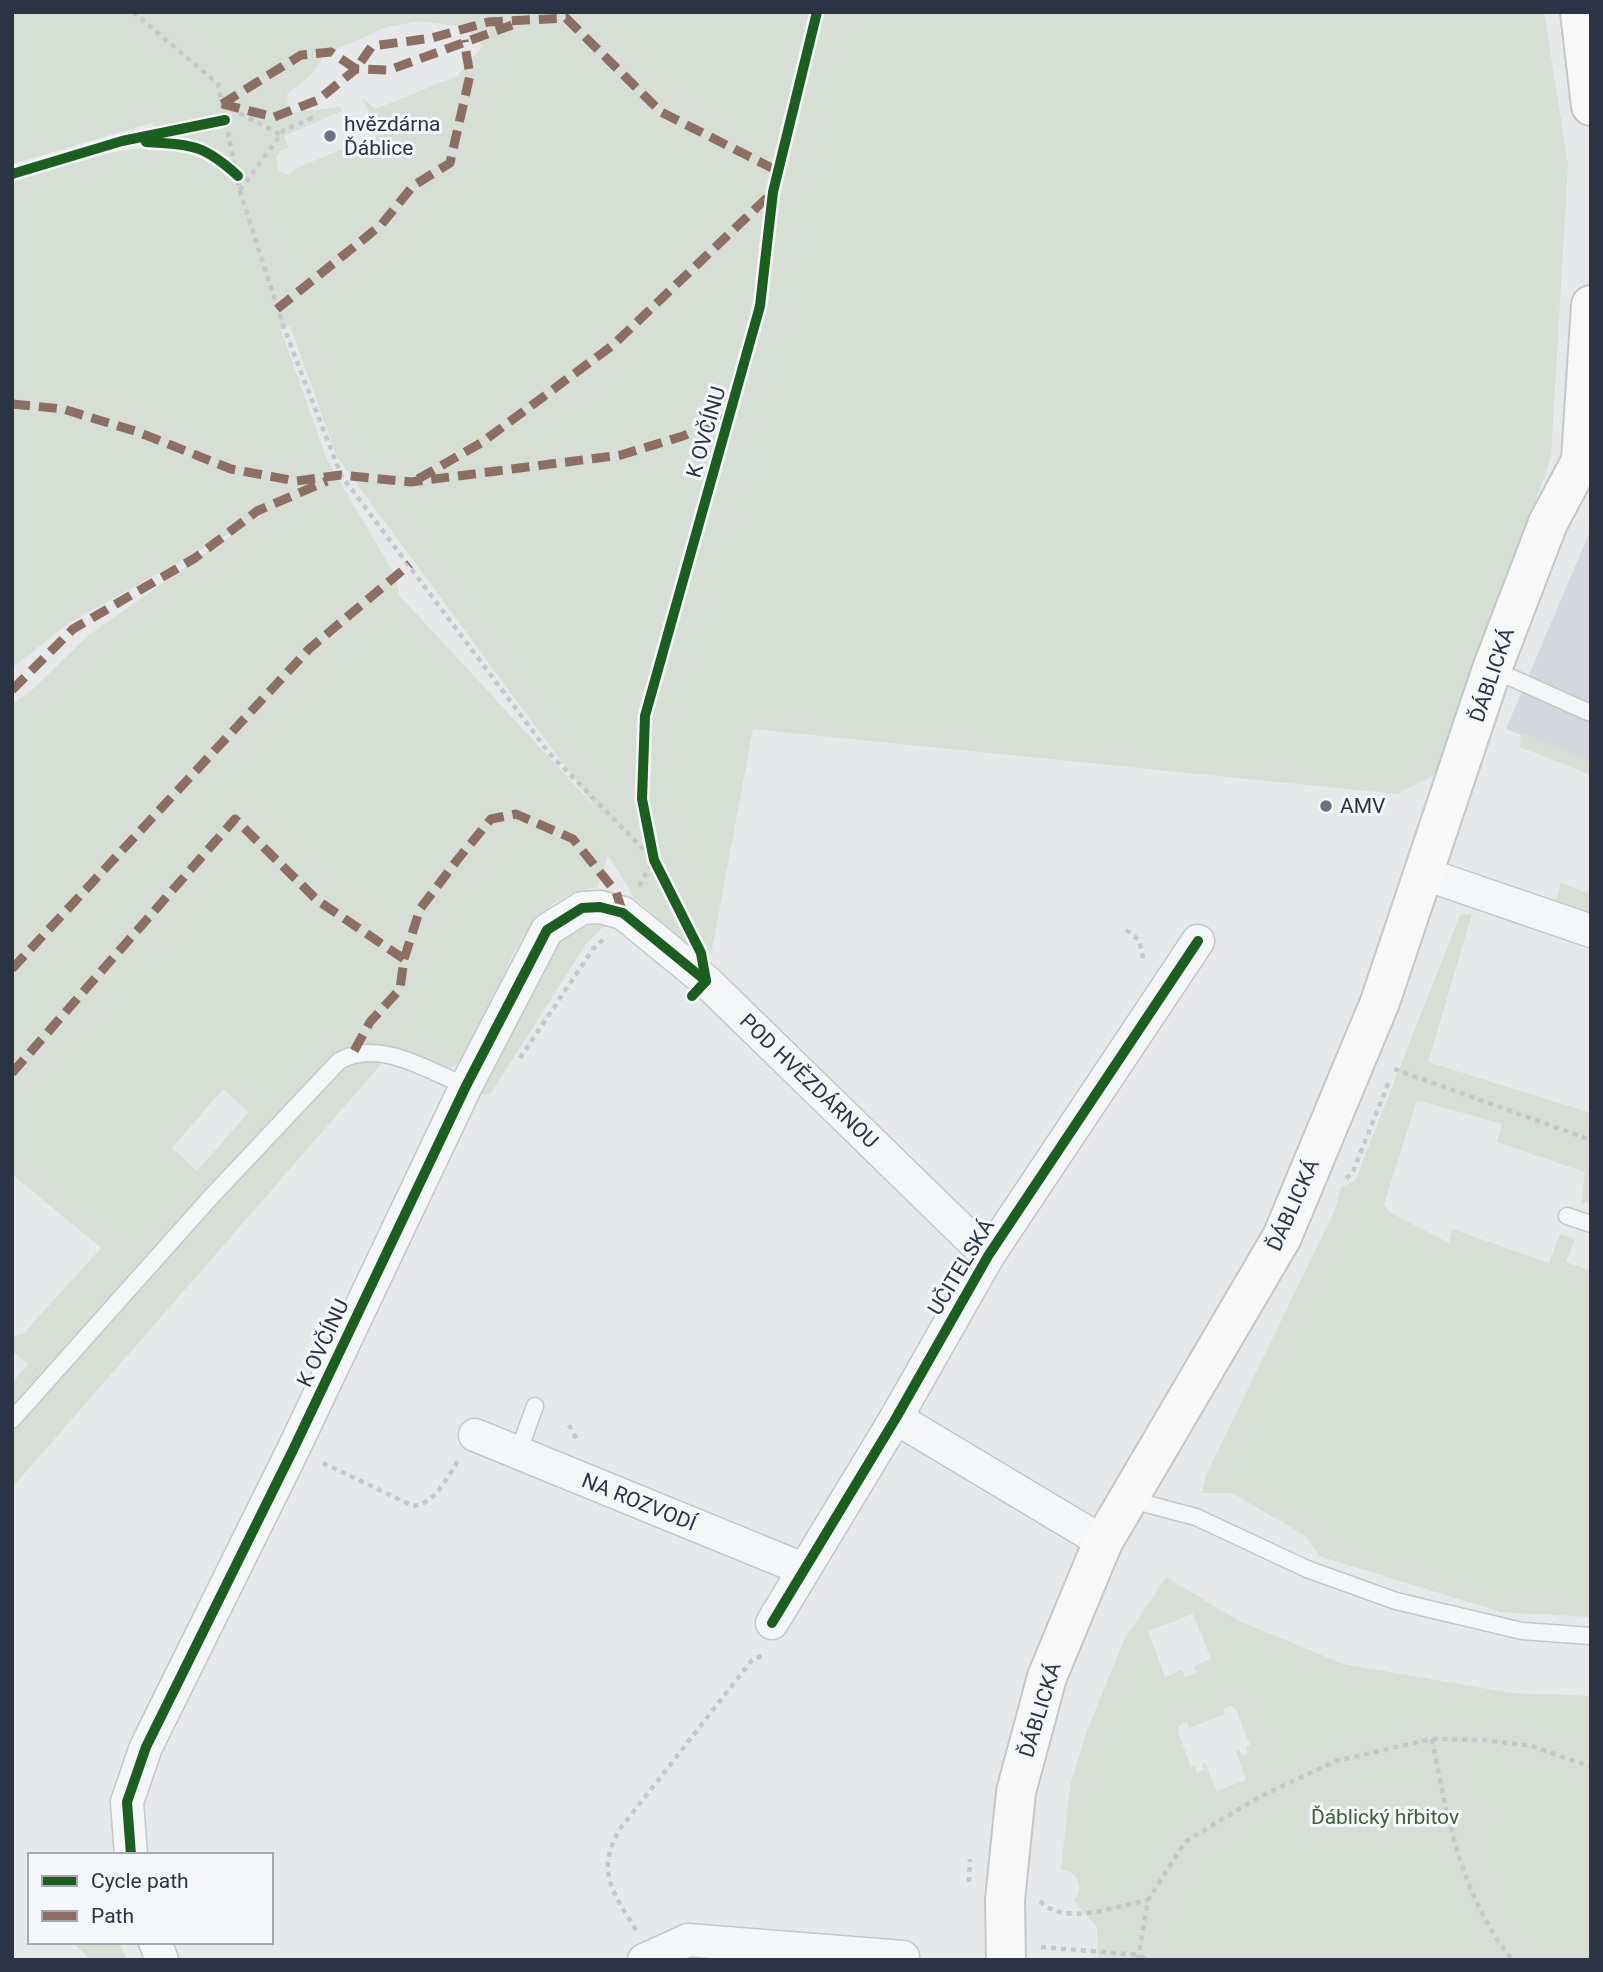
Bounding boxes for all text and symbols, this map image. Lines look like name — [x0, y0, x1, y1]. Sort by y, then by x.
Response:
place label: hvězdárna Ďáblice — [344, 112, 440, 160]
marker: hvězdárna Ďáblice — [322, 128, 338, 144]
street label: K OVČÍNU — [682, 384, 730, 480]
street label: ĎÁBLICKÁ — [1465, 625, 1519, 725]
place label: AMV — [1340, 794, 1386, 818]
marker: AMV — [1318, 798, 1334, 814]
street label: POD HVĚZDÁRNOU — [735, 1009, 883, 1153]
street label: ĎÁBLICKÁ — [1262, 1155, 1324, 1255]
street label: UČITELSKÁ — [923, 1214, 999, 1319]
street label: K OVČÍNU — [292, 1295, 354, 1391]
street label: NA ROZVODÍ — [578, 1468, 701, 1536]
street label: ĎÁBLICKÁ — [1014, 1659, 1066, 1760]
park label: Ďáblický hřbitov — [1311, 1805, 1459, 1829]
legend — [28, 1853, 273, 1944]
text: Cycle path — [91, 1869, 189, 1893]
text: Path — [91, 1904, 134, 1928]

